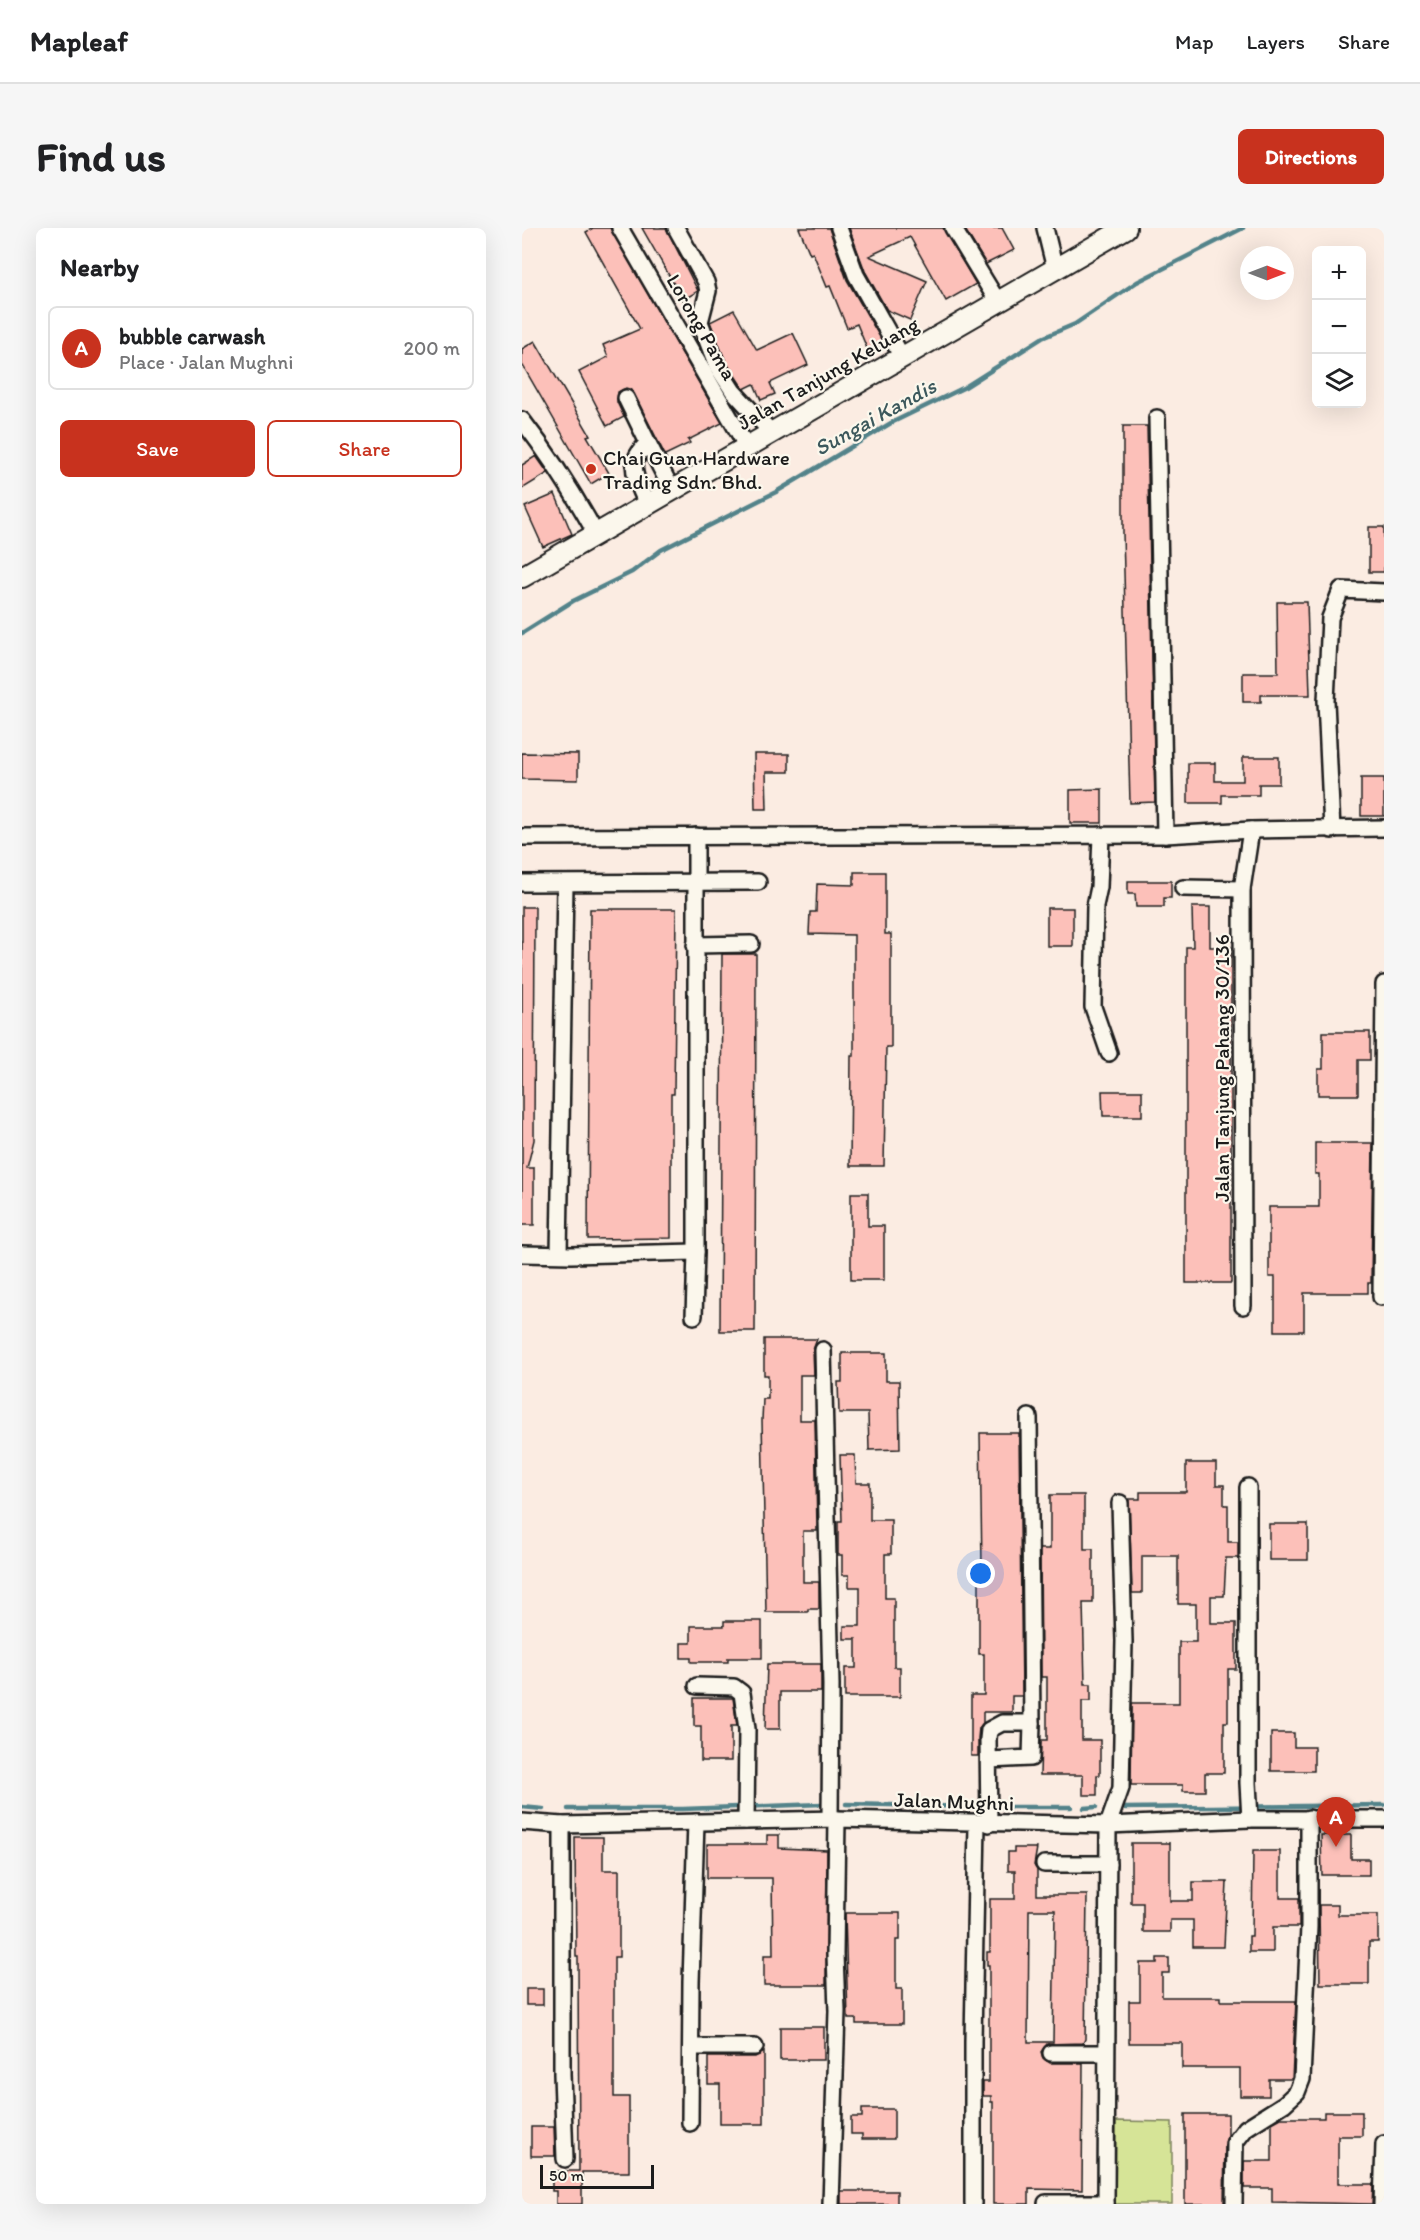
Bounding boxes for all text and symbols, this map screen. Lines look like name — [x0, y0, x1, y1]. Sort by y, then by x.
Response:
text: Mapleaf — [30, 24, 128, 58]
text: Map — [1175, 29, 1214, 54]
text: Layers — [1247, 29, 1305, 54]
text: Share — [1338, 29, 1390, 54]
button: Directions — [1238, 129, 1384, 184]
text: Find us — [36, 131, 166, 182]
north arrow — [1240, 246, 1294, 300]
map controls — [1312, 246, 1366, 408]
button: + — [1312, 246, 1366, 300]
text: Nearby — [60, 251, 139, 283]
street label: Lorong Pama — [662, 269, 742, 385]
button: − — [1312, 300, 1366, 354]
street label: Jalan Tanjung Keluang — [733, 311, 923, 435]
text: bubble carwash — [119, 323, 265, 350]
text: A — [75, 336, 88, 360]
text: 200 m — [404, 336, 460, 360]
text: Place · Jalan Mughni — [119, 350, 293, 374]
button: layers — [1312, 354, 1366, 408]
water label: Sungai Kandis — [809, 372, 942, 462]
button: Save — [60, 420, 255, 477]
button: Share — [267, 420, 462, 477]
place label: Chai Guan Hardware Trading Sdn. Bhd. — [603, 445, 790, 494]
marker: Chai Guan Hardware Trading Sdn. Bhd. — [584, 462, 598, 476]
street label: Jalan Tanjung Pahang 30/136 — [1209, 934, 1234, 1202]
your location — [966, 1559, 995, 1588]
street label: Jalan Mughni — [893, 1786, 1015, 1816]
pin: A — [1316, 1798, 1356, 1847]
scale bar — [540, 2162, 654, 2190]
text: 50 m — [549, 2166, 584, 2185]

